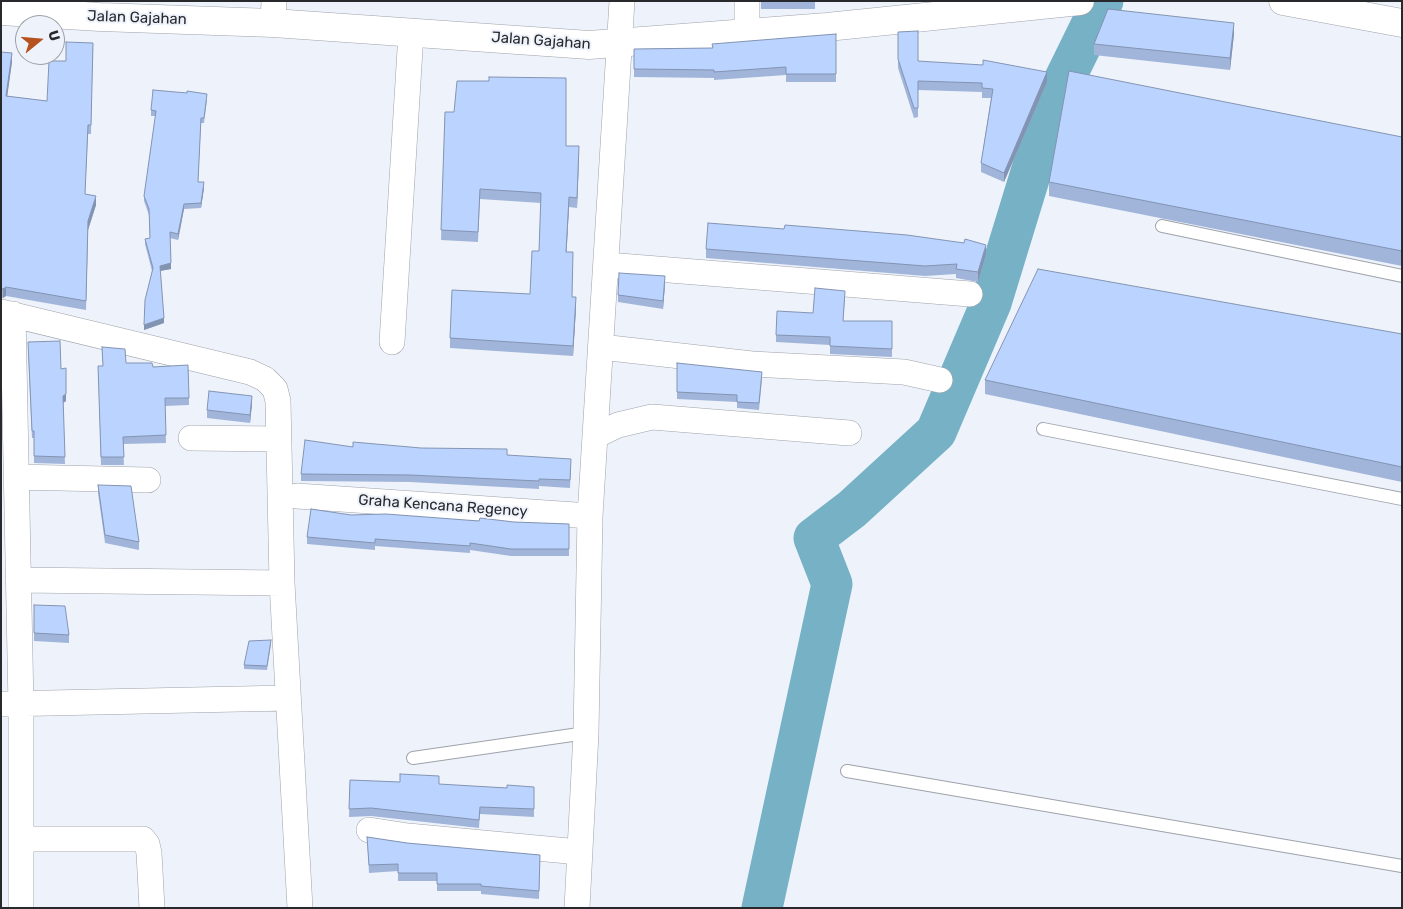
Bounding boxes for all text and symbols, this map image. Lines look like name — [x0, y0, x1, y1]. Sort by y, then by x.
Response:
street label: Jalan Gajahan — [87, 7, 187, 29]
north arrow — [15, 15, 65, 65]
text: U — [44, 28, 63, 43]
street label: Jalan Gajahan — [491, 29, 591, 53]
street label: Graha Kencana Regency — [358, 491, 528, 521]

